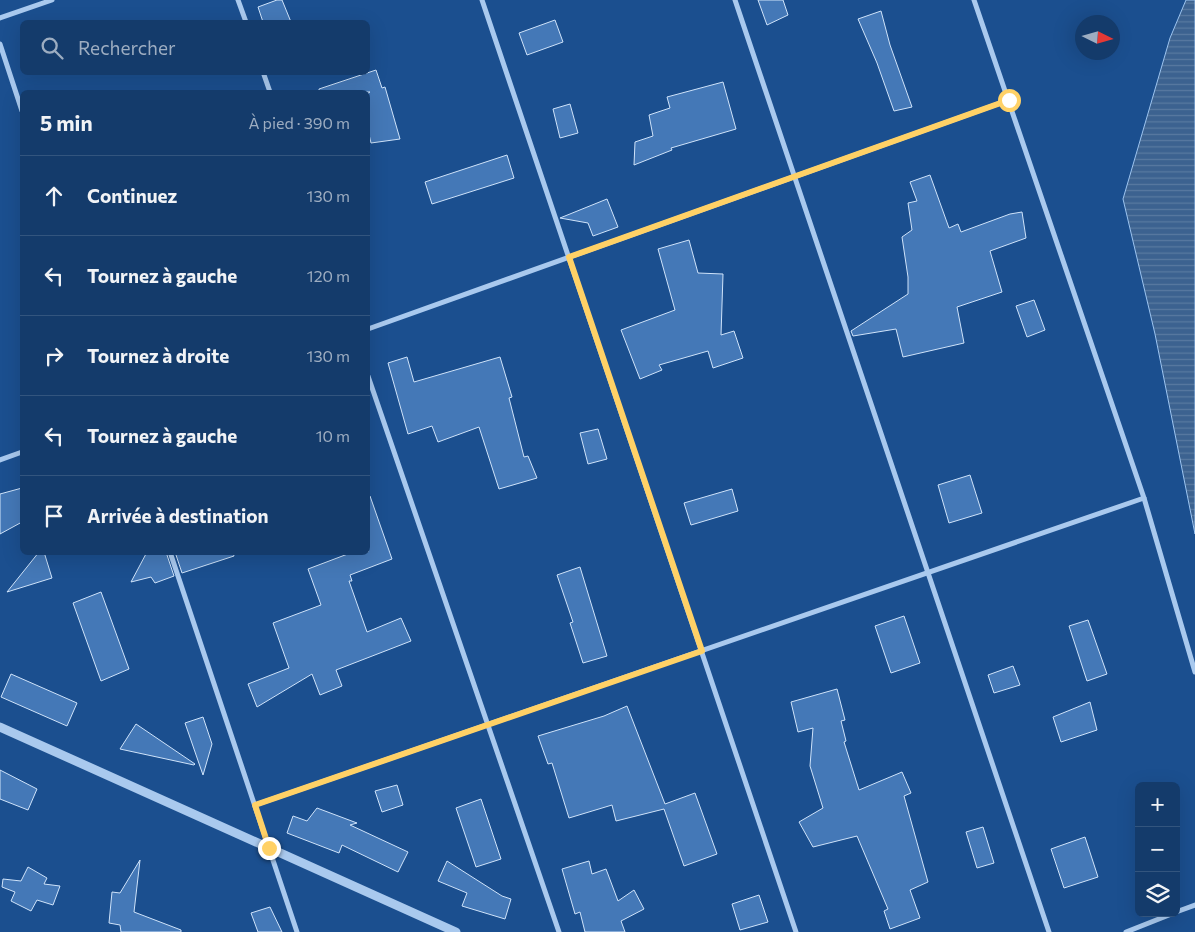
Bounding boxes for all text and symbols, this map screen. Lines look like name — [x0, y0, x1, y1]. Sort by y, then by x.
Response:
north arrow — [1075, 15, 1120, 60]
search box — [20, 20, 370, 75]
icon: search — [38, 34, 66, 62]
text: Rechercher — [78, 36, 176, 59]
route start — [998, 89, 1021, 112]
text: 5 min — [40, 110, 93, 135]
text: À pied · 390 m — [248, 113, 350, 132]
icon: ahead — [40, 182, 68, 210]
text: Continuez — [87, 184, 177, 207]
text: 130 m — [307, 186, 350, 205]
icon: left — [40, 262, 68, 290]
text: Tournez à gauche — [87, 264, 237, 287]
text: 120 m — [307, 266, 350, 285]
icon: right — [40, 342, 68, 370]
text: Tournez à droite — [87, 344, 229, 367]
text: 130 m — [307, 346, 350, 365]
icon: left — [40, 422, 68, 450]
text: Tournez à gauche — [87, 424, 237, 447]
text: 10 m — [316, 426, 350, 445]
icon: arrive — [40, 502, 68, 530]
text: Arrivée à destination — [87, 504, 269, 527]
map controls — [1135, 782, 1180, 917]
button: + — [1135, 782, 1180, 827]
button: − — [1135, 827, 1180, 872]
route end — [258, 837, 281, 860]
button: layers — [1135, 872, 1180, 917]

